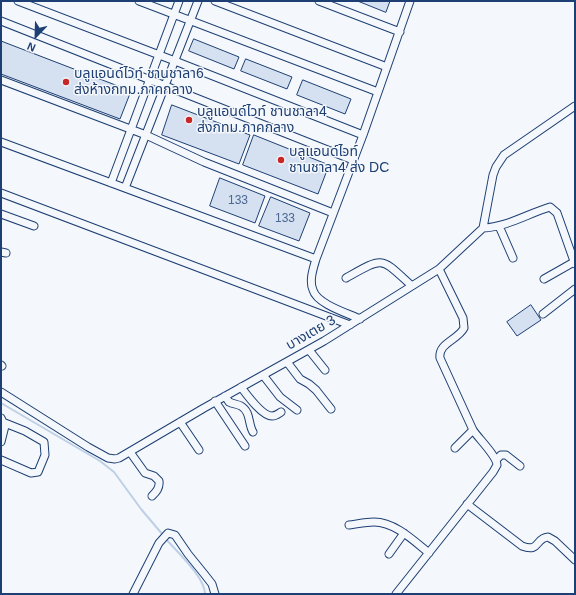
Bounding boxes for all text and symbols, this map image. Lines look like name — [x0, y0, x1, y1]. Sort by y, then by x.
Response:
north arrow — [16, 16, 56, 56]
text: N — [25, 40, 37, 54]
place label: บลูแอนด์ไวท์ ชานชาลา6 ส่งห้างกทม.ภาคกลาง — [74, 66, 204, 98]
marker: บลูแอนด์ไวท์ ชานชาลา6 ส่งห้างกทม.ภาคกลาง — [61, 77, 71, 87]
place label: บลูแอนด์ไวท์ ชานชาลา4 ส่งกทม.ภาคกลาง — [197, 104, 327, 136]
marker: บลูแอนด์ไวท์ ชานชาลา4 ส่งกทม.ภาคกลาง — [184, 115, 194, 125]
place label: บลูแอนด์ไวท์ ชานชาลา4 ส่ง DC — [289, 144, 389, 176]
marker: บลูแอนด์ไวท์ ชานชาลา4 ส่ง DC — [276, 155, 286, 165]
house number: 133 — [228, 194, 248, 208]
house number: 133 — [275, 212, 295, 226]
street label: บางเตย 3 — [283, 312, 339, 354]

